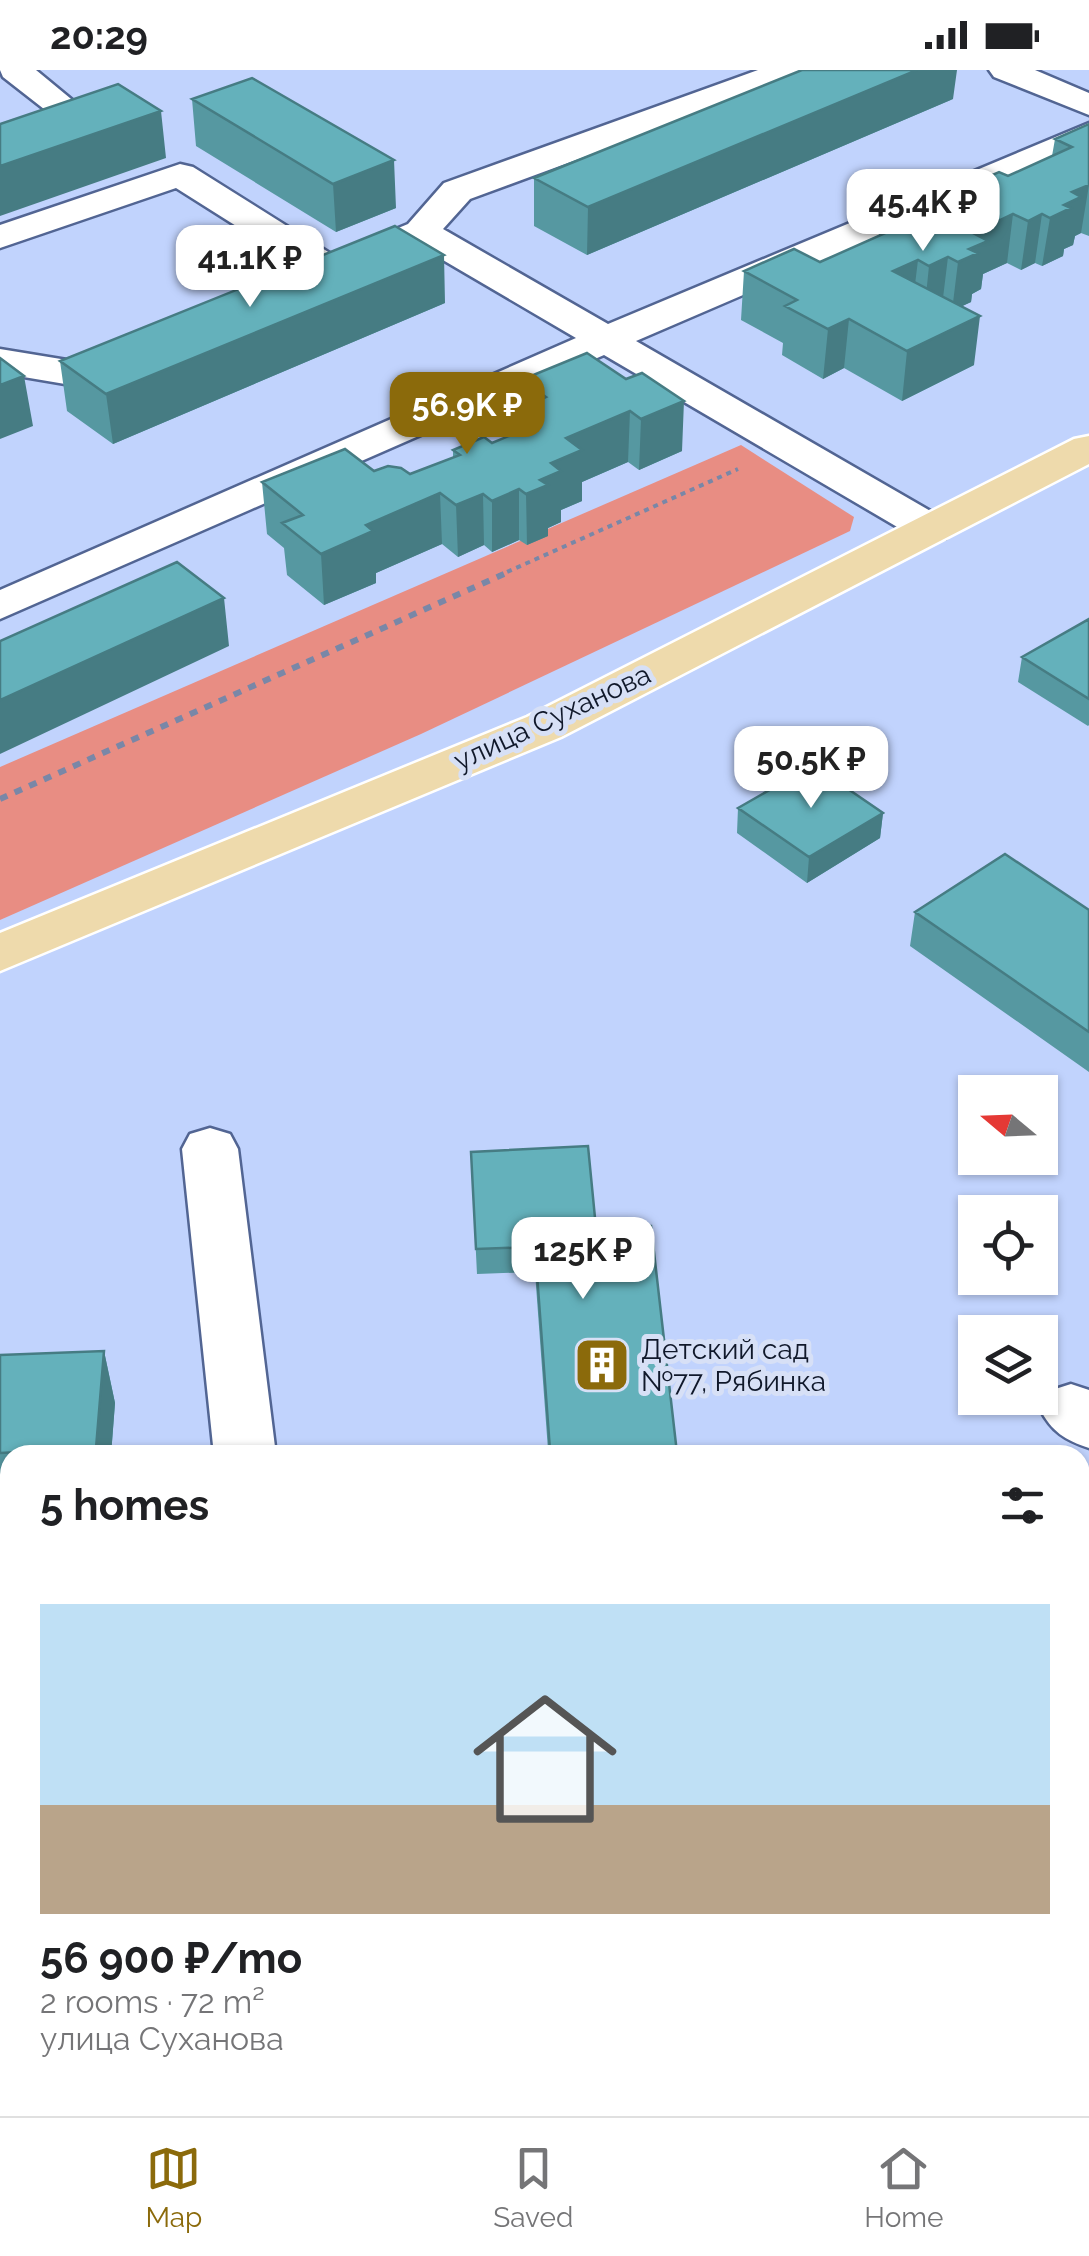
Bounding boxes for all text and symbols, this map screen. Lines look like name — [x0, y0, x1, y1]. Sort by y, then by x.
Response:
text: 20:29 — [50, 13, 148, 58]
pin: 45.4K ₽ — [831, 169, 1015, 254]
text: 45.4K ₽ — [869, 183, 977, 220]
pin: 41.1K ₽ — [158, 225, 342, 310]
text: 41.1K ₽ — [198, 239, 302, 276]
pin: 56.9K ₽ — [375, 372, 559, 457]
text: 56.9K ₽ — [412, 386, 522, 423]
street label: улица Суханова — [449, 657, 656, 777]
pin: 50.5K ₽ — [719, 726, 903, 811]
text: 50.5K ₽ — [756, 740, 866, 777]
north arrow — [958, 1075, 1058, 1175]
map controls — [958, 1075, 1058, 1415]
button: locate — [958, 1195, 1058, 1295]
pin: 125K ₽ — [502, 1217, 664, 1302]
text: 125K ₽ — [534, 1231, 632, 1268]
button: layers — [958, 1315, 1058, 1415]
place label: Детский сад №77, Рябинка — [641, 1333, 826, 1398]
building icon: Детский сад №77, Рябинка — [572, 1335, 632, 1395]
icon: filters — [995, 1478, 1050, 1533]
text: 5 homes — [40, 1481, 209, 1530]
icon: home — [455, 1669, 635, 1849]
text: 56 900 ₽/mo — [40, 1934, 302, 1983]
text: 2 rooms · 72 m² — [40, 1983, 265, 2020]
text: улица Суханова — [40, 2020, 284, 2057]
tab: Map — [145, 2141, 202, 2234]
tab: Saved — [493, 2141, 573, 2234]
tab: Home — [864, 2141, 944, 2234]

